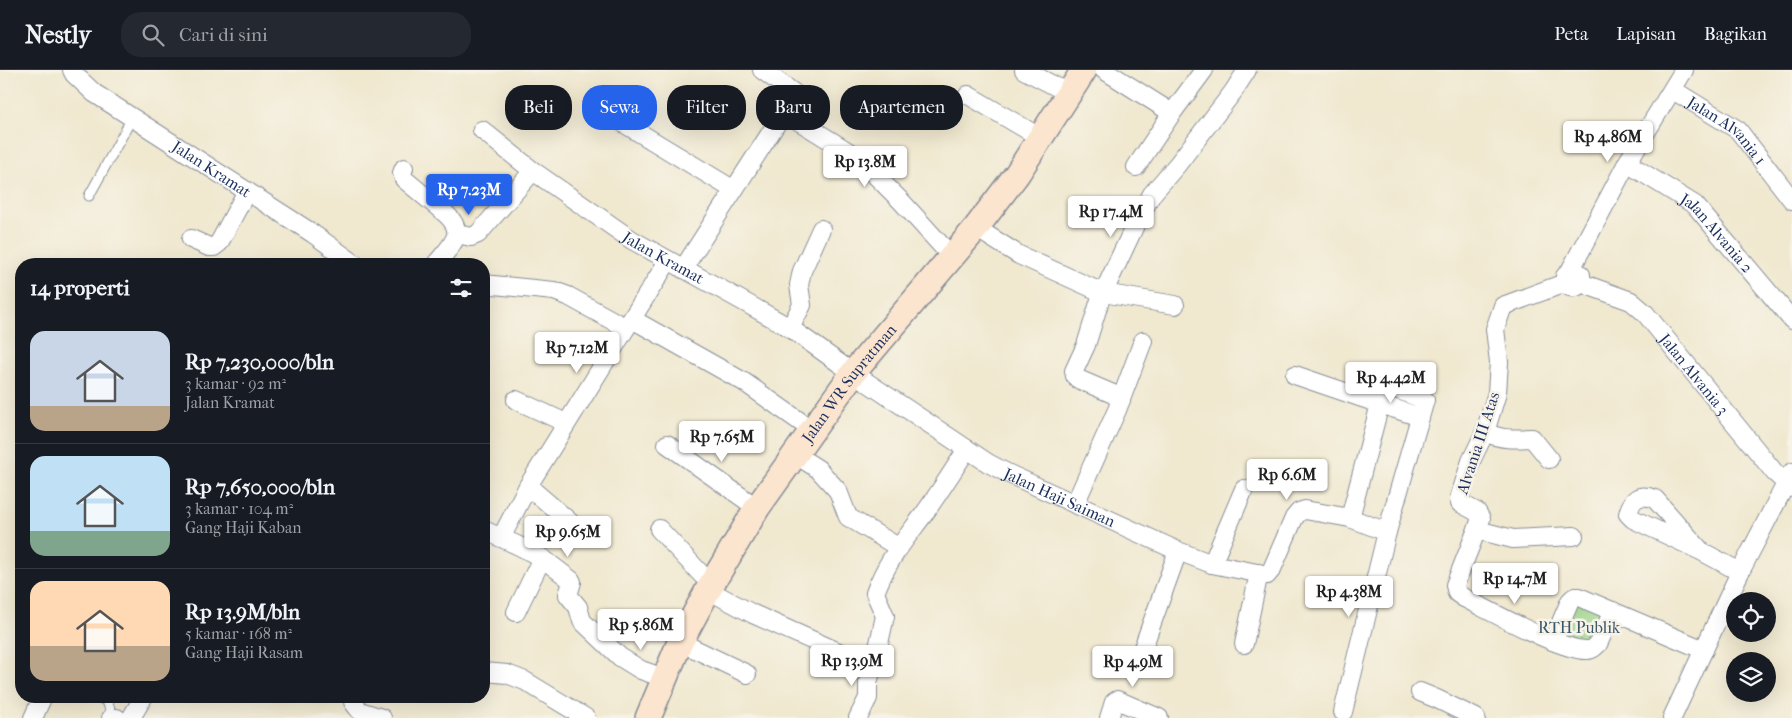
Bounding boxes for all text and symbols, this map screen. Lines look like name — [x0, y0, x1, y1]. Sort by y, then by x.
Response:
search box — [121, 12, 471, 57]
text: Nestly — [25, 21, 91, 49]
icon: search — [139, 21, 167, 49]
text: Cari di sini — [179, 24, 268, 46]
text: Peta — [1554, 24, 1588, 45]
text: Lapisan — [1616, 24, 1676, 45]
text: Bagikan — [1704, 24, 1767, 45]
chip: Beli — [505, 85, 572, 130]
chip: Sewa — [582, 85, 657, 130]
chip: Filter — [667, 85, 746, 130]
chip: Baru — [756, 85, 830, 130]
chip: Apartemen — [840, 85, 963, 130]
street label: Jalan Alvania 1 — [1682, 91, 1770, 168]
pin: Rp 4.86M — [1556, 121, 1660, 163]
text: Rp 4.86M — [1574, 127, 1642, 146]
street label: Jalan Kramat — [167, 135, 255, 201]
pin: Rp 13.8M — [813, 146, 917, 188]
text: Rp 13.8M — [834, 152, 896, 171]
pin: Rp 7.23M — [417, 174, 521, 216]
text: Rp 7.23M — [437, 180, 501, 199]
street label: Jalan Alvania 2 — [1675, 188, 1757, 276]
pin: Rp 17.4M — [1059, 196, 1163, 238]
text: Rp 17.4M — [1079, 202, 1143, 221]
street label: Jalan Kramat — [617, 226, 708, 288]
icon: filters — [447, 274, 475, 302]
text: 14 properti — [30, 276, 130, 300]
street label: Jalan WR Supratman — [796, 319, 900, 448]
street label: Jalan Alvania 3 — [1655, 328, 1733, 418]
pin: Rp 7.12M — [525, 332, 629, 374]
text: Rp 7.12M — [546, 338, 608, 357]
text: Rp 7,230,000/bln — [185, 350, 334, 374]
icon: home — [70, 351, 130, 411]
pin: Rp 4.42M — [1339, 362, 1443, 404]
text: Rp 4.42M — [1356, 368, 1426, 387]
text: 3 kamar · 92 m² — [185, 374, 286, 393]
street label: Alvania III Atas — [1452, 390, 1503, 497]
text: Jalan Kramat — [185, 393, 275, 412]
pin: Rp 7.65M — [670, 420, 774, 463]
text: Rp 7.65M — [690, 427, 754, 446]
pin: Rp 6.6M — [1241, 458, 1333, 501]
street label: Jalan Haji Saiman — [999, 463, 1119, 531]
text: Rp 6.6M — [1258, 465, 1316, 484]
text: Rp 7,650,000/bln — [185, 475, 335, 499]
icon: home — [70, 476, 130, 536]
text: 3 kamar · 104 m² — [185, 499, 293, 518]
pin: Rp 9.65M — [516, 516, 620, 558]
text: Gang Haji Kaban — [185, 518, 302, 537]
text: Rp 9.65M — [535, 522, 601, 541]
pin: Rp 14.7M — [1463, 562, 1567, 605]
text: Rp 14.7M — [1483, 569, 1547, 588]
pin: Rp 4.38M — [1297, 576, 1401, 618]
text: Rp 4.38M — [1316, 582, 1382, 601]
map controls — [1726, 592, 1776, 702]
button: locate — [1726, 592, 1776, 642]
text: Rp 13.9M/bln — [185, 600, 300, 624]
icon: home — [70, 601, 130, 661]
pin: Rp 5.86M — [589, 608, 693, 651]
text: Rp 5.86M — [608, 615, 674, 634]
park label: RTH Publik — [1538, 618, 1621, 637]
text: 5 kamar · 168 m² — [185, 624, 292, 643]
text: Gang Haji Rasam — [185, 643, 303, 662]
pin: Rp 13.9M — [800, 644, 904, 687]
pin: Rp 4.9M — [1087, 646, 1179, 688]
text: Rp 13.9M — [821, 651, 883, 670]
text: Rp 4.9M — [1103, 652, 1163, 671]
button: layers — [1726, 652, 1776, 702]

